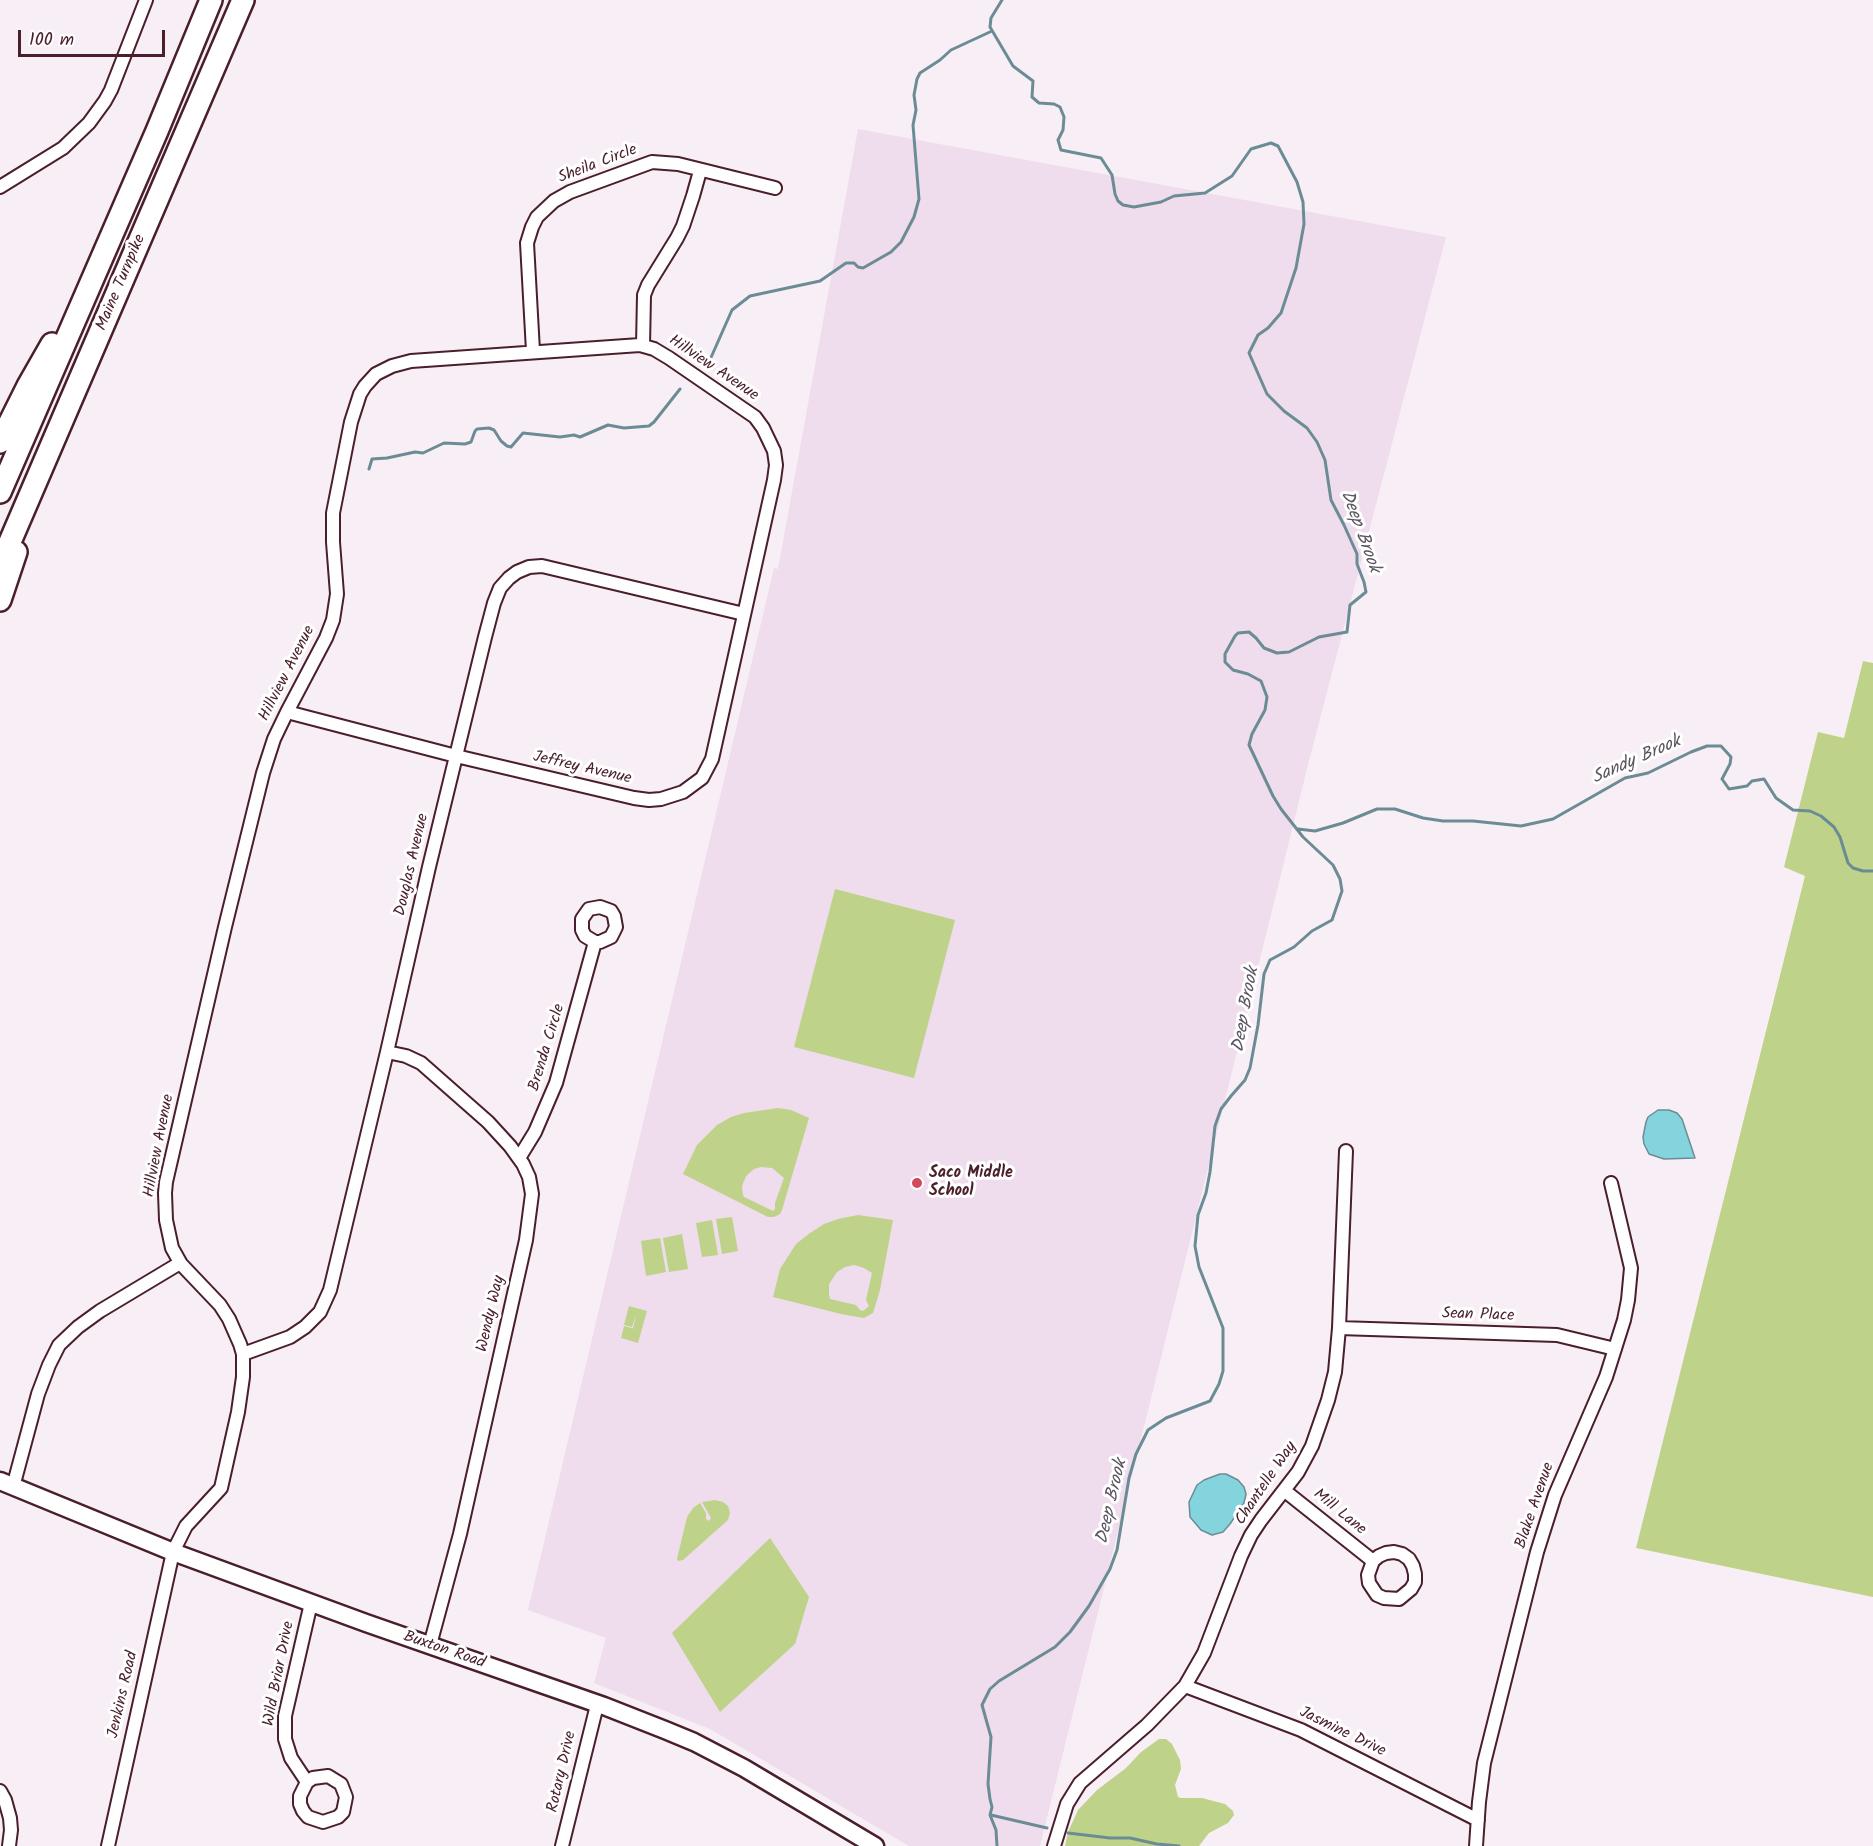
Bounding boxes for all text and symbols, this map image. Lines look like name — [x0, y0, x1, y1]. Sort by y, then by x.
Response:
scale bar — [21, 18, 168, 56]
text: 100 m — [29, 26, 74, 55]
street label: Sheila Circle — [556, 141, 640, 189]
street label: Maine Turnpike — [93, 232, 151, 334]
street label: Hillview Avenue — [664, 332, 762, 406]
water label: Deep Brook — [1334, 488, 1384, 576]
street label: Hillview Avenue — [256, 623, 320, 725]
water label: Sandy Brook — [1589, 732, 1685, 790]
street label: Jeffrey Avenue — [531, 748, 633, 790]
street label: Douglas Avenue — [392, 812, 434, 918]
water label: Deep Brook — [1229, 966, 1265, 1054]
street label: Brenda Circle — [526, 1002, 570, 1094]
street label: Hillview Avenue — [141, 1093, 179, 1199]
place label: Saco Middle School — [929, 1164, 1013, 1202]
marker: Saco Middle School — [910, 1176, 924, 1190]
street label: Wendy Way — [474, 1274, 510, 1354]
street label: Sean Place — [1441, 1305, 1515, 1327]
street label: Chantelle Way — [1232, 1439, 1302, 1529]
water label: Deep Brook — [1093, 1458, 1133, 1546]
street label: Blake Avenue — [1512, 1460, 1560, 1552]
street label: Mill Lane — [1309, 1486, 1369, 1540]
street label: Wild Briar Drive — [260, 1620, 300, 1728]
street label: Buxton Road — [401, 1628, 487, 1674]
street label: Jenkins Road — [105, 1650, 143, 1740]
street label: Jasmine Drive — [1296, 1704, 1388, 1762]
street label: Rotary Drive — [544, 1729, 582, 1815]

